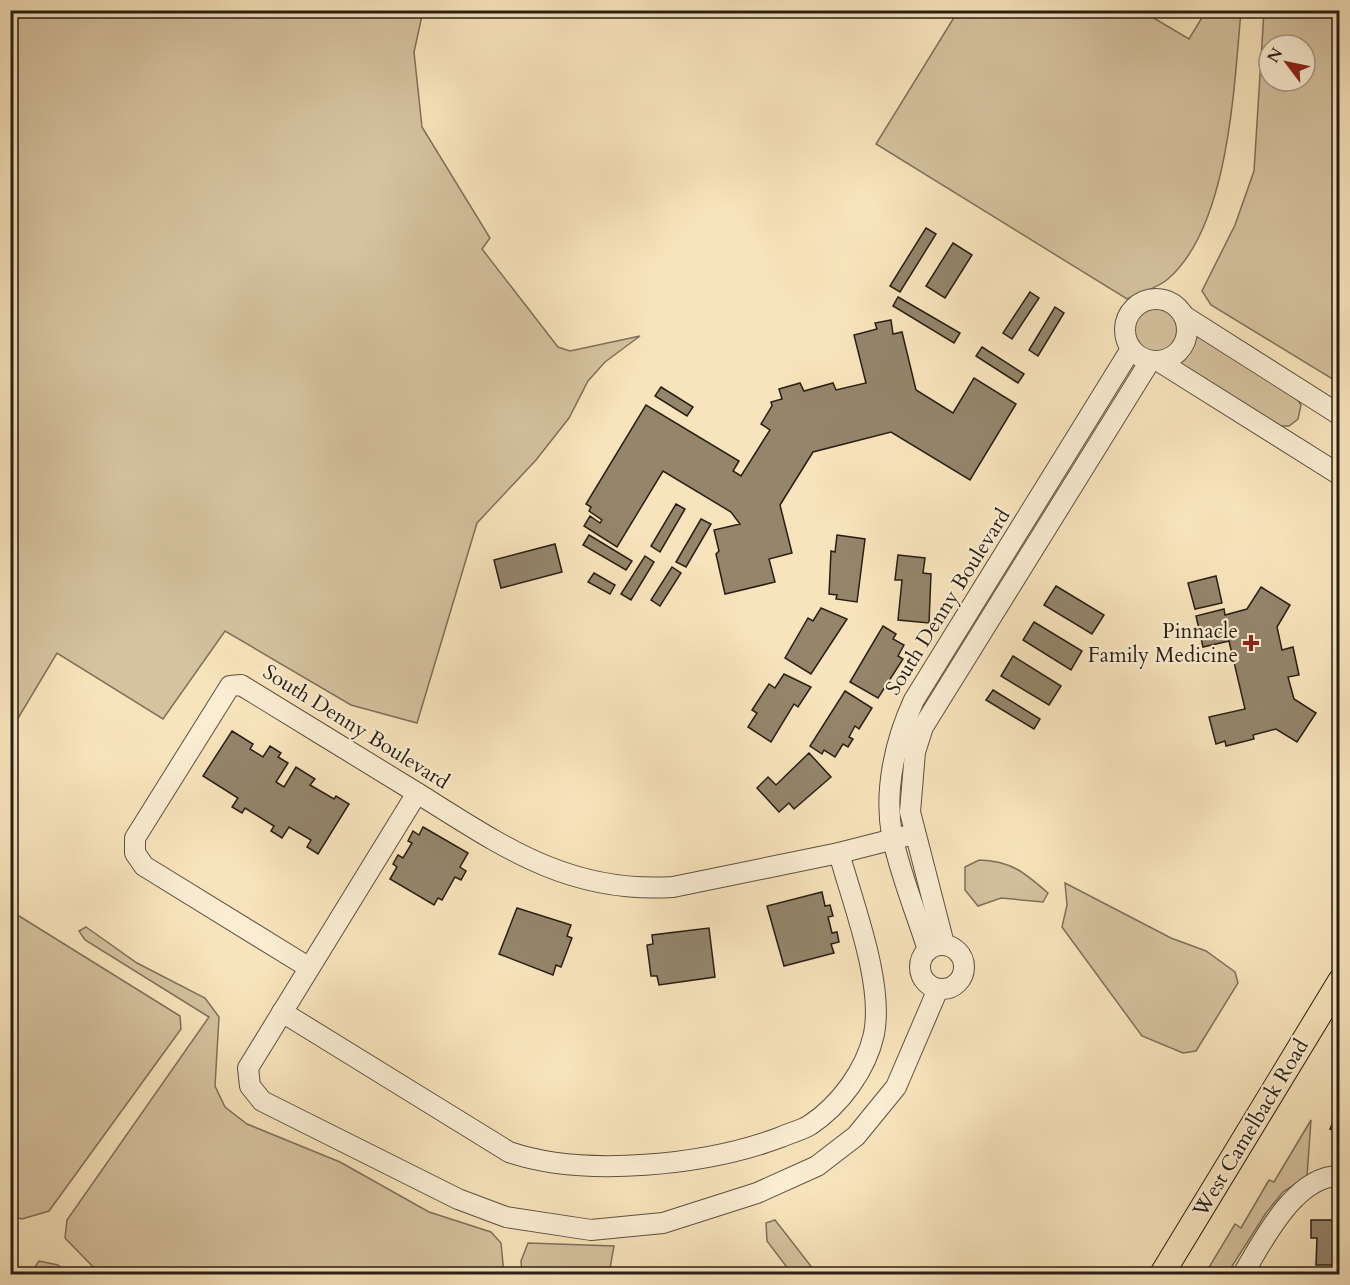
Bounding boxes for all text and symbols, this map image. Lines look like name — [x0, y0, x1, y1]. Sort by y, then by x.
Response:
north arrow — [1257, 33, 1317, 93]
text: N — [1262, 44, 1288, 67]
street label: South Denny Boulevard — [879, 503, 1017, 701]
place label: Pinnacle Family Medicine — [1088, 617, 1238, 670]
marker: Pinnacle Family Medicine — [1242, 634, 1260, 652]
street label: South Denny Boulevard — [257, 658, 455, 796]
street label: West Camelback Road — [1186, 1034, 1316, 1223]

